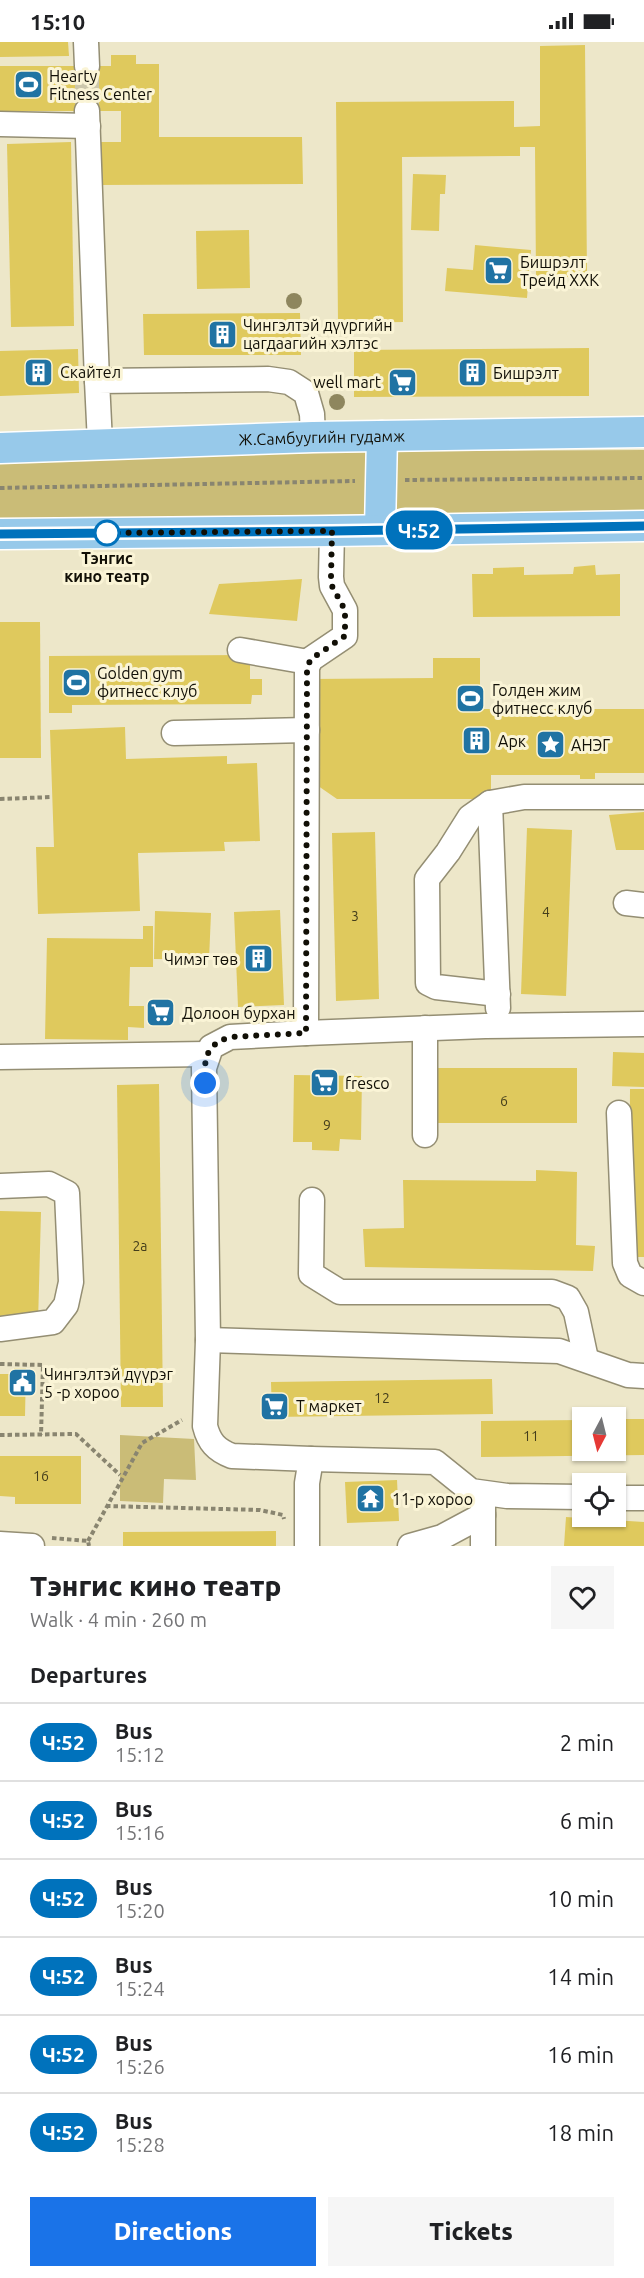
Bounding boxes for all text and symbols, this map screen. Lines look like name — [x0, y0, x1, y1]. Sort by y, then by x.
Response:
text: 15:10 — [30, 9, 85, 34]
place label: Hearty Fitness Center — [49, 67, 152, 103]
sports icon: Hearty Fitness Center — [12, 69, 44, 101]
place label: Бишрэлт Трейд ХХК — [520, 253, 599, 289]
supermarket icon: Бишрэлт Трейд ХХК — [483, 255, 515, 287]
place label: Чингэлтэй дүүргийн цагдаагийн хэлтэс — [243, 316, 393, 352]
building icon: Чингэлтэй дүүргийн цагдаагийн хэлтэс — [206, 318, 238, 350]
building icon: Скайтел — [23, 356, 55, 388]
building icon: Бишрэлт — [456, 357, 488, 389]
place label: Скайтел — [60, 363, 121, 381]
place label: Бишрэлт — [493, 364, 559, 382]
supermarket icon: well mart — [386, 366, 418, 398]
place label: well mart — [313, 373, 382, 391]
street label: Ж.Самбуугийн гудамж — [238, 427, 405, 449]
line badge: Ч:52 — [377, 510, 461, 550]
text: Ч:52 — [398, 518, 440, 542]
marker: Тэнгис кино театр — [94, 520, 120, 546]
place label: Тэнгис кино театр — [64, 549, 150, 585]
place label: Golden gym фитнесс клуб — [97, 664, 197, 700]
sports icon: Golden gym фитнесс клуб — [60, 666, 92, 698]
place label: Голден жим фитнесс клуб — [492, 681, 592, 717]
sports icon: Голден жим фитнесс клуб — [455, 683, 487, 715]
building icon: Арк — [461, 725, 493, 757]
place icon: АНЭГ — [534, 729, 566, 761]
place label: Арк — [498, 732, 526, 750]
place label: АНЭГ — [571, 736, 610, 754]
house number: 4 — [542, 904, 550, 920]
house number: 3 — [351, 908, 359, 924]
building icon: Чимэг төв — [243, 943, 275, 975]
place label: Чимэг төв — [164, 950, 238, 968]
supermarket icon: Долоон бурхан — [145, 997, 177, 1029]
place label: Долоон бурхан — [182, 1004, 296, 1022]
supermarket icon: fresco — [308, 1067, 340, 1099]
your location — [190, 1068, 220, 1098]
place label: fresco — [345, 1074, 390, 1092]
house number: 6 — [500, 1093, 508, 1109]
house number: 9 — [323, 1117, 331, 1133]
house number: 2а — [132, 1238, 148, 1254]
place label: Чингэлтэй дүүрэг 5 -р хороо — [44, 1365, 174, 1401]
public building icon: Чингэлтэй дүүрэг 5 -р хороо — [7, 1367, 39, 1399]
supermarket icon: Т маркет — [259, 1390, 291, 1422]
house number: 12 — [374, 1390, 390, 1406]
place label: Т маркет — [296, 1397, 362, 1415]
north arrow — [572, 1407, 626, 1461]
map controls — [572, 1407, 626, 1527]
house number: 11 — [523, 1428, 539, 1444]
house number: 16 — [33, 1468, 49, 1484]
button: locate — [572, 1473, 626, 1527]
temple icon: 11-р хороо — [355, 1483, 387, 1515]
place label: 11-р хороо — [392, 1490, 473, 1508]
button: heart — [551, 1566, 614, 1629]
text: Тэнгис кино театр — [30, 1570, 281, 1601]
text: Walk · 4 min · 260 m — [30, 1608, 207, 1631]
text: Departures — [30, 1662, 147, 1687]
text: Bus — [115, 1718, 153, 1743]
text: Ч:52 — [42, 1730, 85, 1754]
text: 2 min — [560, 1730, 614, 1755]
text: 15:12 — [115, 1743, 165, 1766]
text: Bus — [115, 1796, 153, 1821]
text: Ч:52 — [42, 1808, 85, 1832]
text: 6 min — [560, 1808, 614, 1833]
text: 15:16 — [115, 1821, 165, 1844]
text: Bus — [115, 1874, 153, 1899]
text: Ч:52 — [42, 1886, 85, 1910]
text: 10 min — [547, 1886, 614, 1911]
text: 15:20 — [115, 1899, 165, 1922]
text: Bus — [115, 1952, 153, 1977]
text: Ч:52 — [42, 1964, 85, 1988]
text: 14 min — [547, 1964, 614, 1989]
text: 15:24 — [115, 1977, 165, 2000]
text: Bus — [115, 2030, 153, 2055]
text: Ч:52 — [42, 2042, 85, 2066]
text: 16 min — [547, 2042, 614, 2067]
text: 15:26 — [115, 2055, 165, 2078]
text: Bus — [115, 2108, 153, 2133]
text: Ч:52 — [42, 2120, 85, 2144]
text: 18 min — [547, 2120, 614, 2145]
text: 15:28 — [115, 2133, 165, 2156]
button: Directions — [30, 2197, 316, 2266]
button: Tickets — [328, 2197, 614, 2266]

